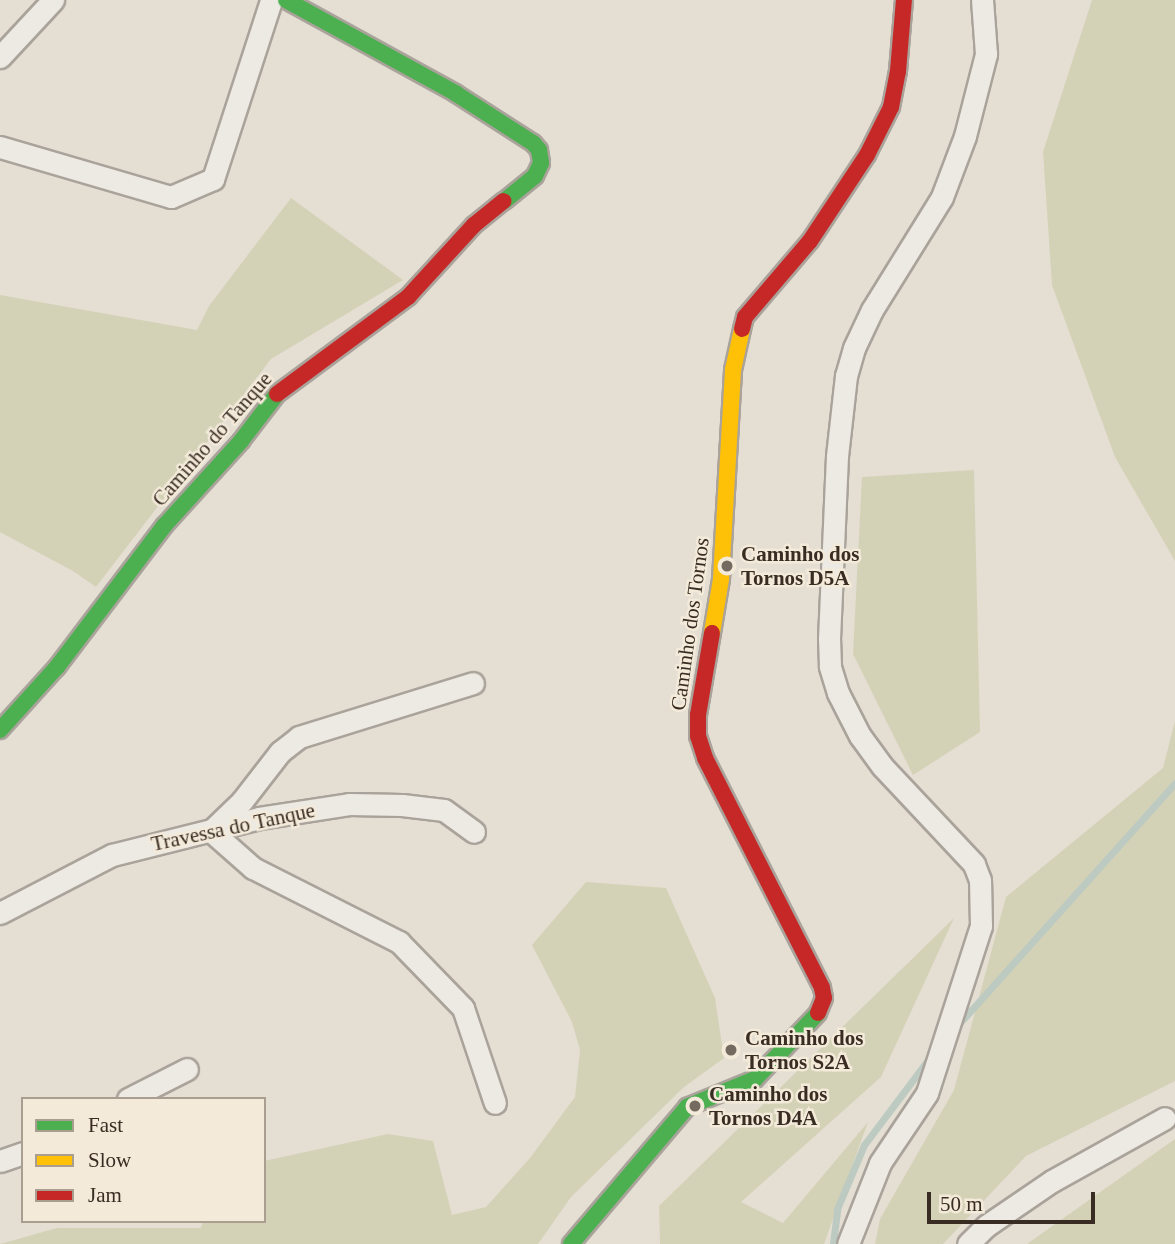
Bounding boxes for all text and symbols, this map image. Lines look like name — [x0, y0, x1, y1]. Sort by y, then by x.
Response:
street label: Caminho do Tanque — [147, 367, 277, 511]
street label: Caminho dos Tornos — [665, 536, 715, 712]
place label: Caminho dos Tornos D5A — [741, 541, 859, 591]
marker: Caminho dos Tornos D5A — [719, 558, 735, 574]
street label: Travessa do Tanque — [149, 797, 317, 857]
place label: Caminho dos Tornos S2A — [745, 1025, 863, 1075]
marker: Caminho dos Tornos S2A — [723, 1042, 739, 1058]
place label: Caminho dos Tornos D4A — [709, 1081, 827, 1131]
legend — [21, 1097, 266, 1223]
marker: Caminho dos Tornos D4A — [687, 1098, 703, 1114]
text: Fast — [88, 1113, 123, 1137]
text: Slow — [88, 1148, 131, 1172]
scale bar — [930, 1178, 1098, 1222]
text: Jam — [88, 1183, 122, 1207]
text: 50 m — [940, 1192, 983, 1216]

